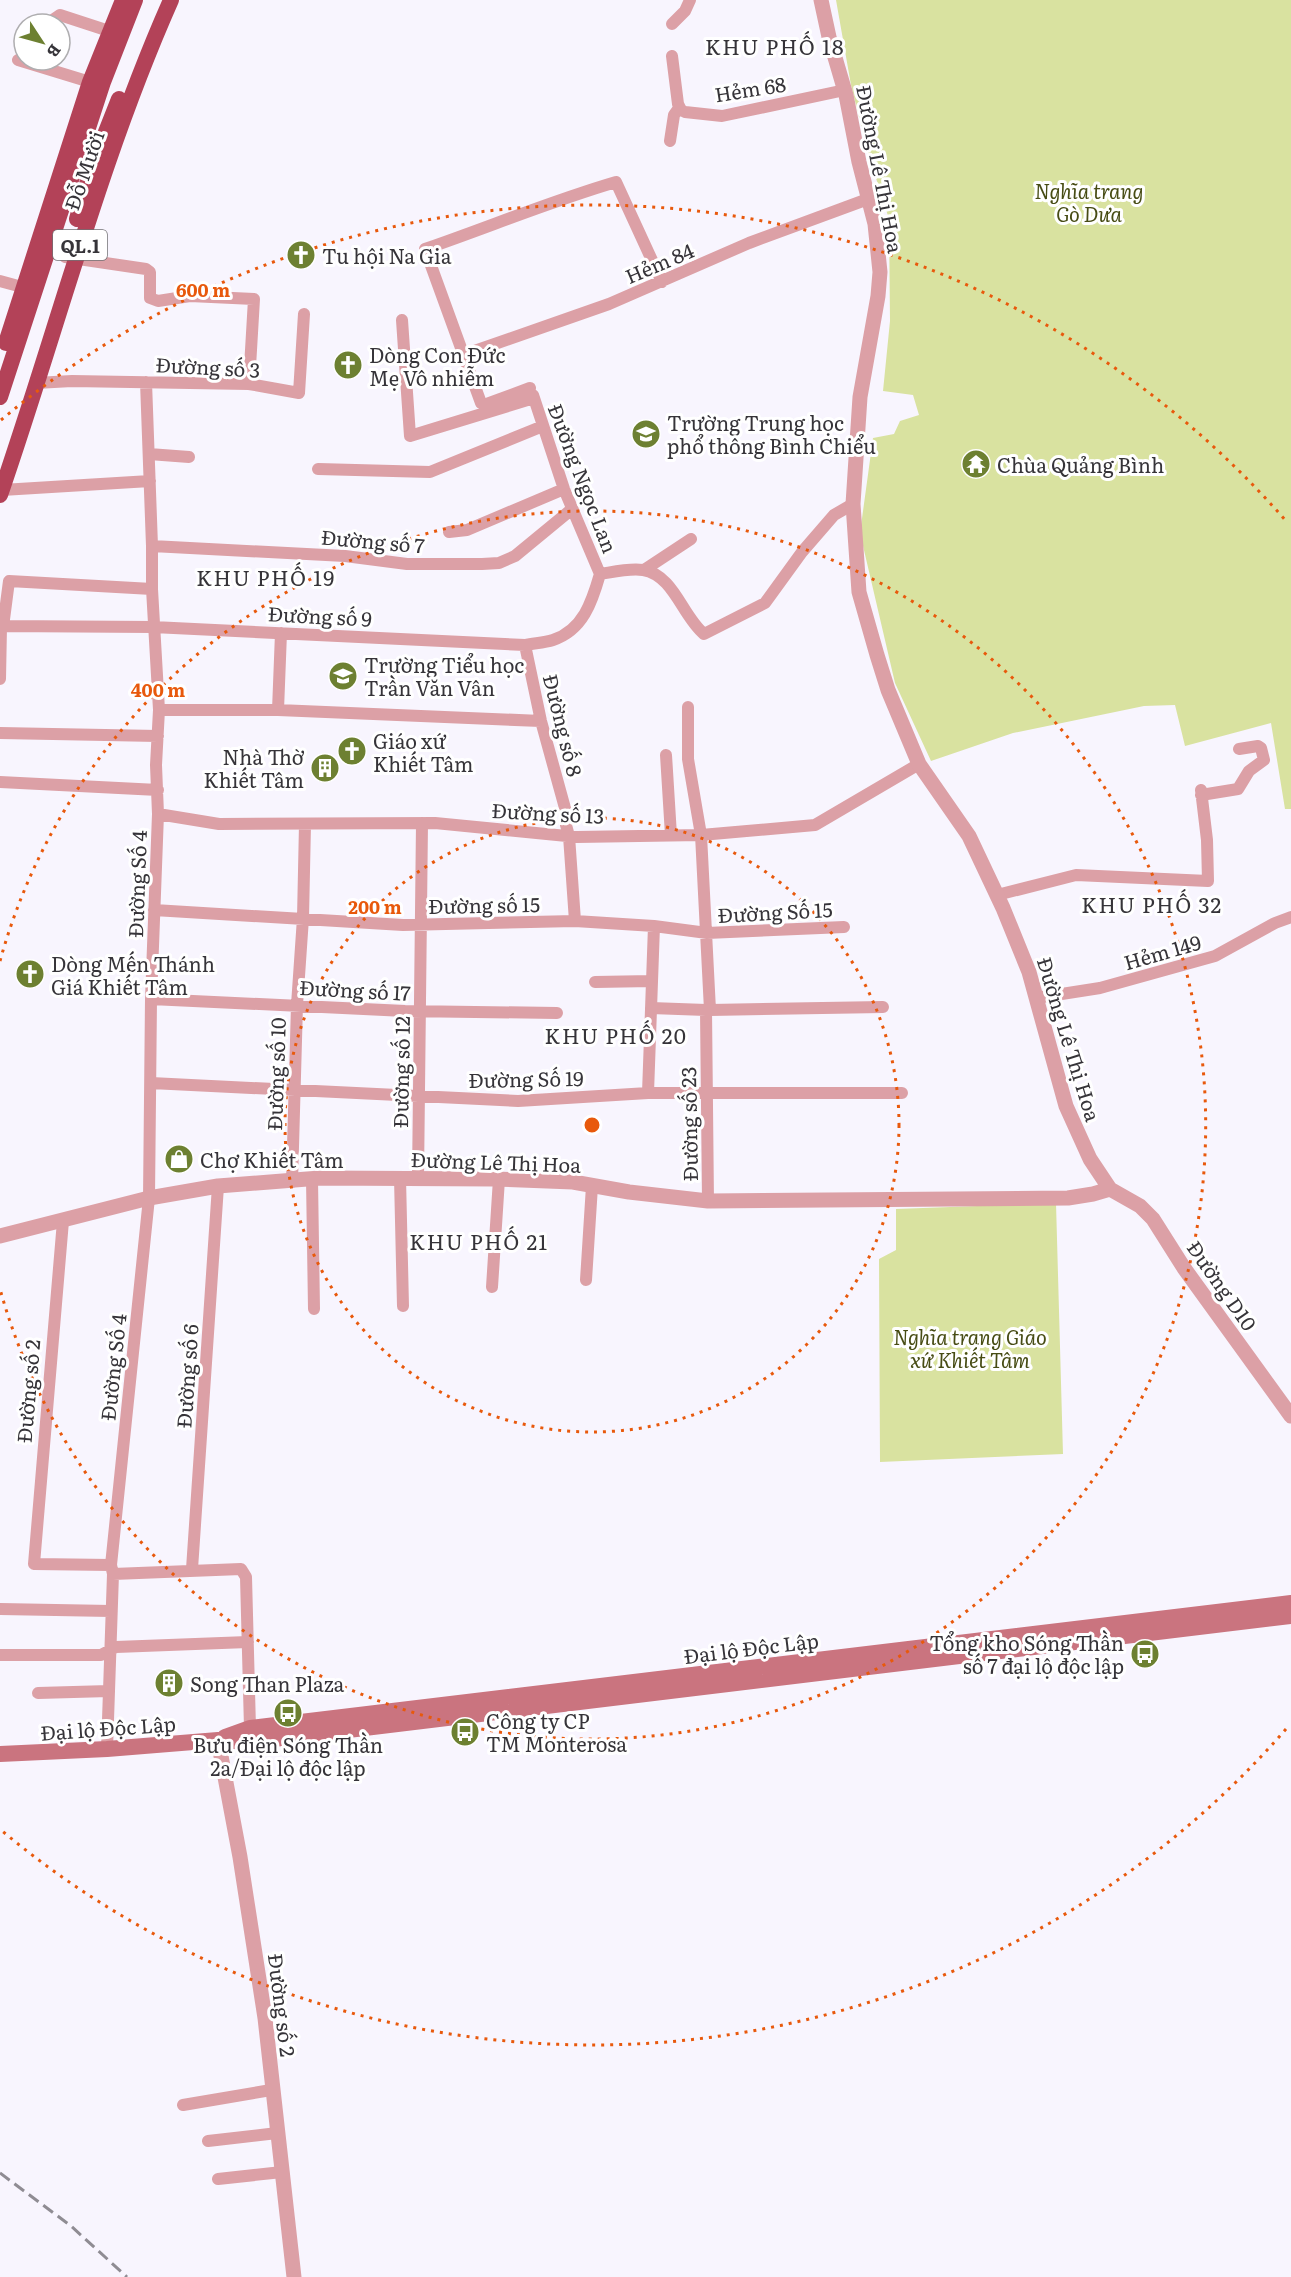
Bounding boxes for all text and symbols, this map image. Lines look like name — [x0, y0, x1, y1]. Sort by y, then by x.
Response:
north arrow — [12, 12, 72, 72]
district label: KHU PHỐ 18 — [705, 30, 845, 61]
text: B — [42, 40, 68, 63]
street label: Hẻm 68 — [712, 68, 788, 108]
street label: Đường Lê Thị Hoa — [850, 82, 912, 256]
street label: Đỗ Mười — [55, 126, 111, 214]
park label: Nghĩa trang Gò Dưa — [1035, 175, 1143, 228]
road number: QL.1 — [53, 230, 107, 260]
street label: Hẻm 84 — [620, 234, 698, 290]
church icon: Tu hội Na Gia — [285, 239, 317, 271]
place label: Tu hội Na Gia — [322, 240, 452, 270]
text: 600 m — [176, 276, 230, 303]
place label: Dòng Con Đức Mẹ Vô nhiễm — [369, 339, 505, 392]
street label: Đường số 3 — [155, 348, 261, 384]
church icon: Dòng Con Đức Mẹ Vô nhiễm — [332, 349, 364, 381]
street label: Đường Ngọc Lan — [542, 399, 626, 557]
place label: Trường Trung học phổ thông Bình Chiểu — [667, 407, 876, 460]
school or university icon: Trường Trung học phổ thông Bình Chiểu — [630, 418, 662, 450]
temple icon: Chùa Quảng Bình — [960, 448, 992, 480]
place label: Chùa Quảng Bình — [997, 449, 1164, 479]
street label: Đường số 7 — [320, 521, 426, 559]
district label: KHU PHỐ 19 — [196, 561, 336, 592]
street label: Đường số 9 — [267, 597, 373, 633]
place label: Trường Tiểu học Trần Văn Vân — [364, 649, 524, 702]
school or university icon: Trường Tiểu học Trần Văn Vân — [327, 660, 359, 692]
street label: Đường số 8 — [537, 671, 591, 779]
text: 400 m — [131, 676, 185, 703]
place label: Giáo xứ Khiết Tâm — [373, 725, 473, 778]
church icon: Giáo xứ Khiết Tâm — [336, 735, 368, 767]
place label: Nhà Thờ Khiết Tâm — [204, 741, 305, 794]
building icon: Nhà Thờ Khiết Tâm — [309, 752, 341, 784]
street label: Đường số 13 — [491, 794, 605, 830]
street label: Đường Số 4 — [119, 830, 153, 938]
street label: Đường số 15 — [428, 888, 540, 920]
district label: KHU PHỐ 32 — [1081, 888, 1223, 919]
text: 200 m — [348, 893, 402, 920]
street label: Đường Số 15 — [717, 893, 833, 929]
street label: Hẻm 149 — [1120, 926, 1204, 976]
place label: Dòng Mến Thánh Giá Khiết Tâm — [51, 948, 215, 1001]
street label: Đường Lê Thị Hoa — [1031, 953, 1109, 1125]
church icon: Dòng Mến Thánh Giá Khiết Tâm — [14, 958, 46, 990]
street label: Đường số 17 — [299, 971, 411, 1007]
street label: Đường số 12 — [384, 1016, 416, 1128]
street label: Đường số 10 — [258, 1017, 292, 1131]
district label: KHU PHỐ 20 — [545, 1019, 687, 1050]
street label: Đường Số 19 — [468, 1062, 584, 1094]
street label: Đường số 23 — [672, 1066, 704, 1182]
centre of rings — [582, 1115, 602, 1135]
shop icon: Chợ Khiết Tâm — [163, 1143, 195, 1175]
street label: Đường Lê Thị Hoa — [410, 1143, 582, 1179]
place label: Chợ Khiết Tâm — [200, 1144, 344, 1174]
district label: KHU PHỐ 21 — [409, 1225, 549, 1256]
street label: Đường D10 — [1181, 1234, 1265, 1336]
street label: Đường Số 4 — [91, 1312, 133, 1422]
park label: Nghĩa trang Giáo xứ Khiết Tâm — [893, 1321, 1047, 1374]
street label: Đường số 6 — [167, 1323, 205, 1429]
street label: Đường số 2 — [8, 1338, 46, 1444]
street label: Đại lộ Độc Lập — [682, 1624, 820, 1670]
place label: Tổng kho Sóng Thần số 7 đại lộ độc lập — [929, 1627, 1124, 1680]
bus stop icon: Tổng kho Sóng Thần số 7 đại lộ độc lập — [1129, 1638, 1161, 1670]
building icon: Song Than Plaza — [153, 1667, 185, 1699]
place label: Song Than Plaza — [190, 1668, 345, 1698]
bus stop icon: Bưu điện Sóng Thần 2a/Đại lộ độc lập — [272, 1697, 304, 1729]
place label: Công ty CP TM Monterosa — [486, 1705, 627, 1758]
street label: Đại lộ Độc Lập — [39, 1707, 177, 1747]
bus stop icon: Công ty CP TM Monterosa — [449, 1716, 481, 1748]
place label: Bưu điện Sóng Thần 2a/Đại lộ độc lập — [193, 1729, 383, 1782]
street label: Đường số 2 — [262, 1952, 304, 2058]

